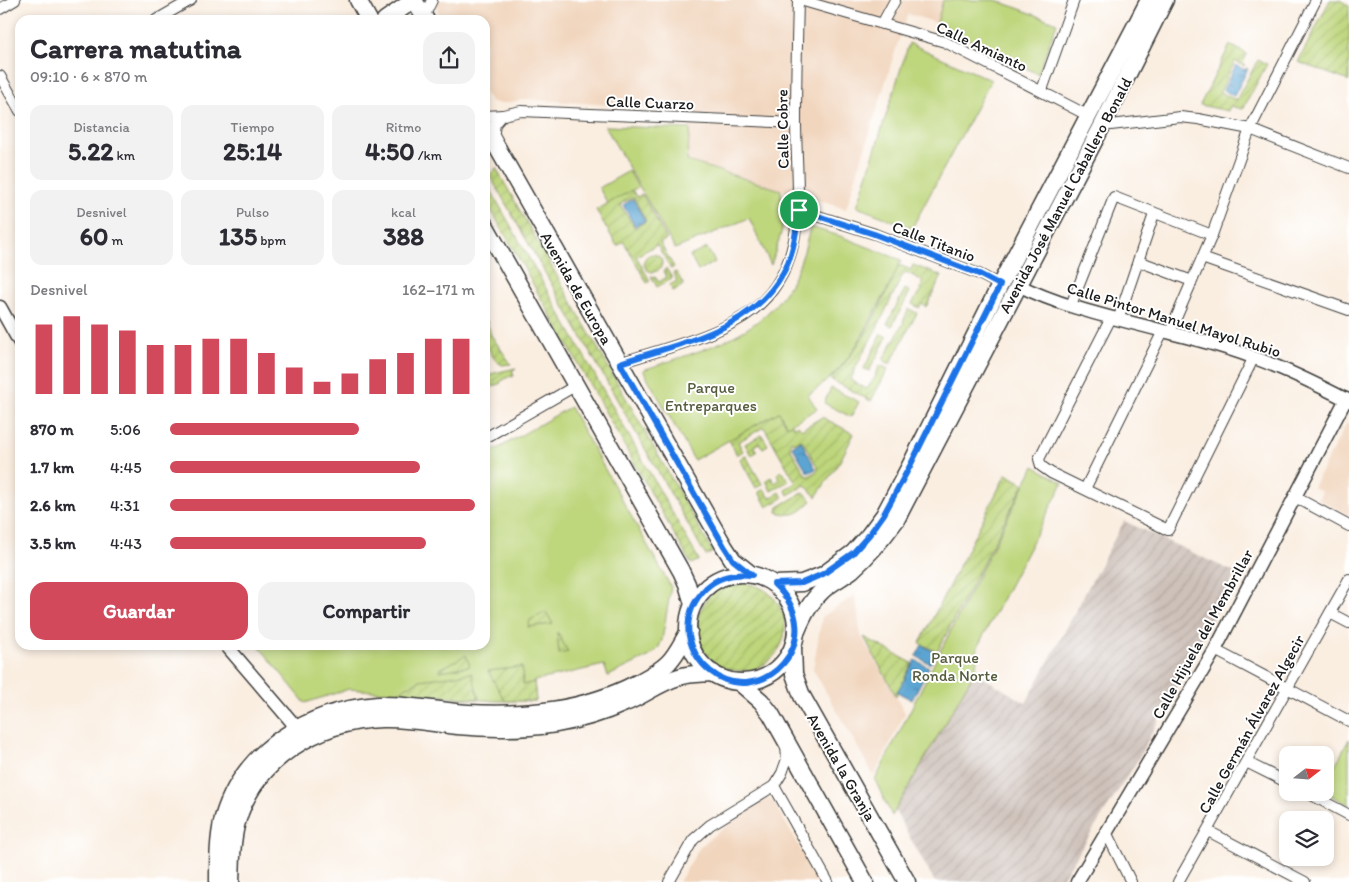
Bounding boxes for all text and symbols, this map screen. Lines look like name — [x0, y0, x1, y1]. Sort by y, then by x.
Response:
street label: Calle Amianto — [933, 17, 1030, 76]
text: Carrera matutina — [30, 31, 241, 65]
button: share — [423, 32, 475, 84]
text: 09:10 · 6 × 870 m — [30, 67, 148, 86]
street label: Avenida José Manuel Caballero Bonald — [995, 74, 1136, 316]
street label: Calle Cobre — [772, 89, 793, 169]
street label: Calle Cuarzo — [606, 91, 694, 114]
text: Distancia — [73, 119, 130, 136]
text: Tiempo — [231, 119, 274, 136]
text: Ritmo — [386, 119, 421, 136]
text: 5.22 — [68, 136, 113, 166]
text: 25:14 — [223, 136, 282, 166]
text: 4:50 — [365, 136, 415, 166]
text: km — [113, 147, 135, 164]
text: /km — [415, 147, 442, 164]
pin — [778, 189, 820, 231]
icon: arrive — [785, 196, 813, 224]
text: Desnivel — [76, 204, 127, 221]
text: Pulso — [236, 204, 269, 221]
text: kcal — [391, 204, 416, 221]
street label: Calle Titanio — [890, 217, 978, 266]
text: 60 — [80, 221, 108, 251]
text: 135 — [219, 221, 257, 251]
text: 388 — [383, 221, 424, 251]
street label: Avenida de Europa — [537, 229, 617, 348]
text: m — [108, 232, 123, 249]
text: bpm — [257, 232, 286, 249]
street label: Calle Pintor Manuel Mayol Rubio — [1065, 278, 1283, 361]
text: Desnivel — [30, 280, 88, 299]
text: 162–171 m — [402, 280, 475, 299]
park label: Parque Entreparques — [665, 378, 757, 415]
text: 870 m — [30, 420, 74, 439]
text: 5:06 — [110, 420, 141, 439]
text: 1.7 km — [30, 458, 74, 477]
text: 4:45 — [110, 458, 142, 477]
text: 2.6 km — [30, 496, 76, 515]
text: 4:31 — [110, 496, 140, 515]
text: 3.5 km — [30, 534, 76, 553]
text: 4:43 — [110, 534, 142, 553]
street label: Calle Hijuela del Membrillar — [1148, 545, 1257, 722]
button: Guardar — [30, 582, 248, 640]
button: Compartir — [258, 582, 475, 640]
street label: Calle Germán Álvarez Algecir — [1194, 631, 1309, 817]
park label: Parque Ronda Norte — [912, 648, 998, 685]
street label: Avenida la Granja — [803, 710, 880, 825]
north arrow — [1279, 746, 1334, 801]
map controls — [1279, 746, 1334, 866]
button: layers — [1279, 811, 1334, 866]

